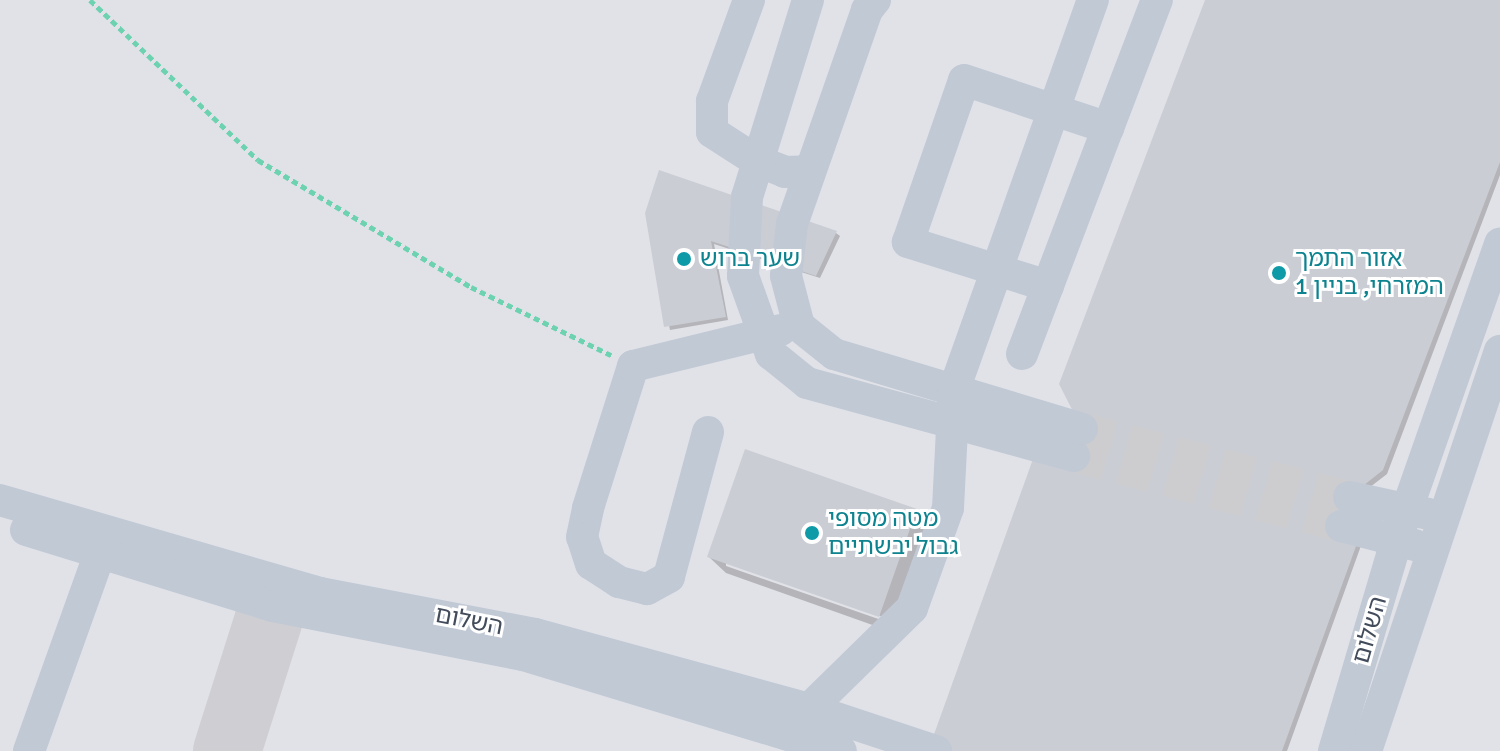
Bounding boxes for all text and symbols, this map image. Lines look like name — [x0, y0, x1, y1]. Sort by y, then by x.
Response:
place label: שער ברוש — [700, 245, 800, 273]
place label: אזור התמך המזרחי, בניין 1 — [1295, 245, 1444, 301]
marker: שער ברוש — [675, 250, 693, 268]
marker: אזור התמך המזרחי, בניין 1 — [1270, 264, 1288, 282]
place label: מטה מסופי גבול יבשתיים — [828, 505, 959, 561]
marker: מטה מסופי גבול יבשתיים — [803, 524, 821, 542]
street label: השלום — [1347, 593, 1393, 667]
street label: השלום — [433, 600, 505, 642]

